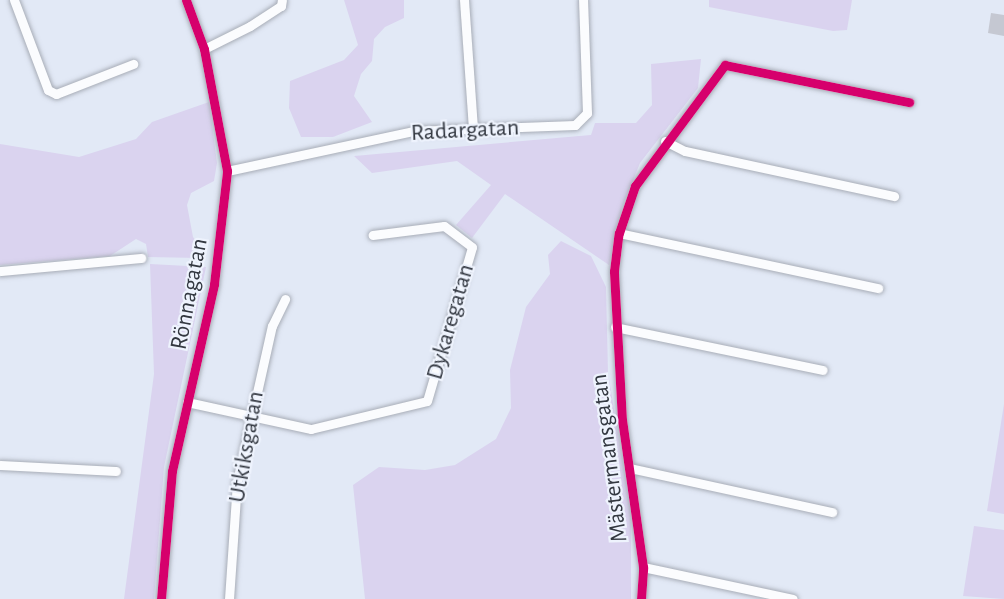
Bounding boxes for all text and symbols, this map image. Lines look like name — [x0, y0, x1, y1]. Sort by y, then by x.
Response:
street label: Radargatan — [410, 114, 520, 148]
street label: Rönnagatan — [165, 236, 215, 352]
street label: Dykaregatan — [421, 261, 481, 383]
street label: Mästermansgatan — [585, 372, 635, 544]
street label: Utkiksgatan — [223, 389, 271, 505]

